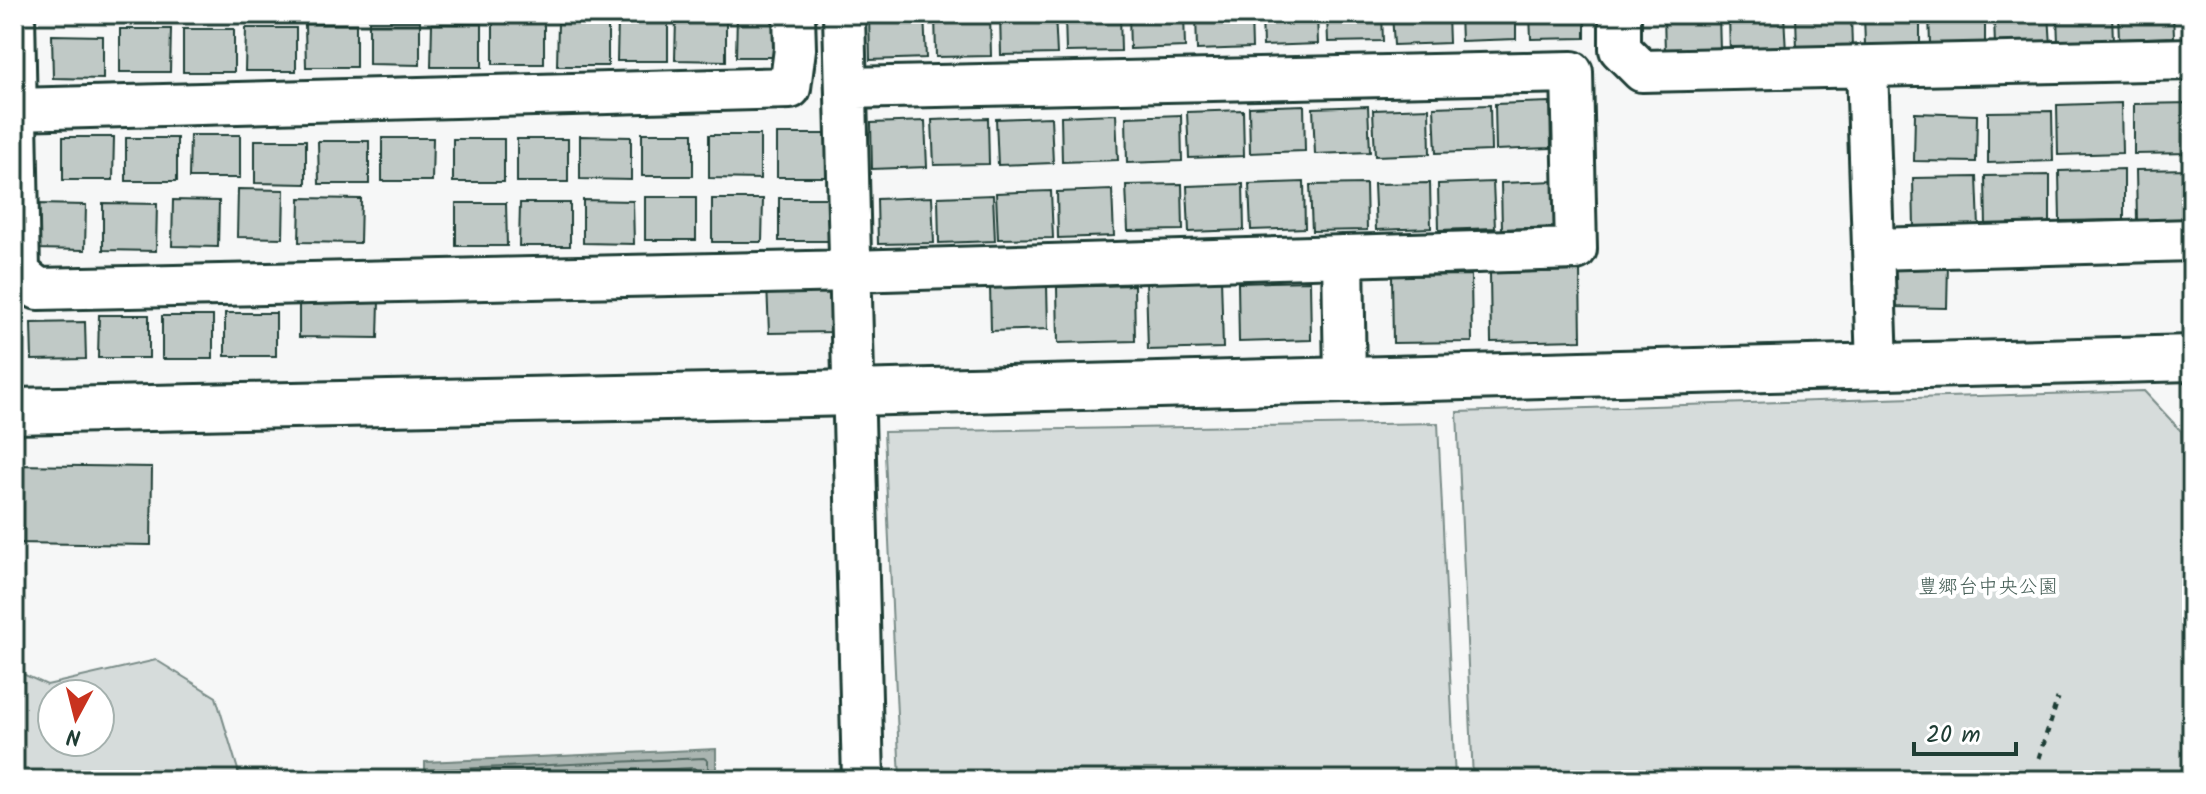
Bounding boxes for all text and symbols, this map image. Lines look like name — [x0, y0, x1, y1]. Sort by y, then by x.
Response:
park label: 豊郷台中央公園 — [1918, 572, 2058, 604]
north arrow — [36, 678, 116, 758]
scale bar — [1914, 706, 2016, 756]
text: 20 m — [1926, 716, 1981, 755]
text: N — [65, 717, 83, 754]

